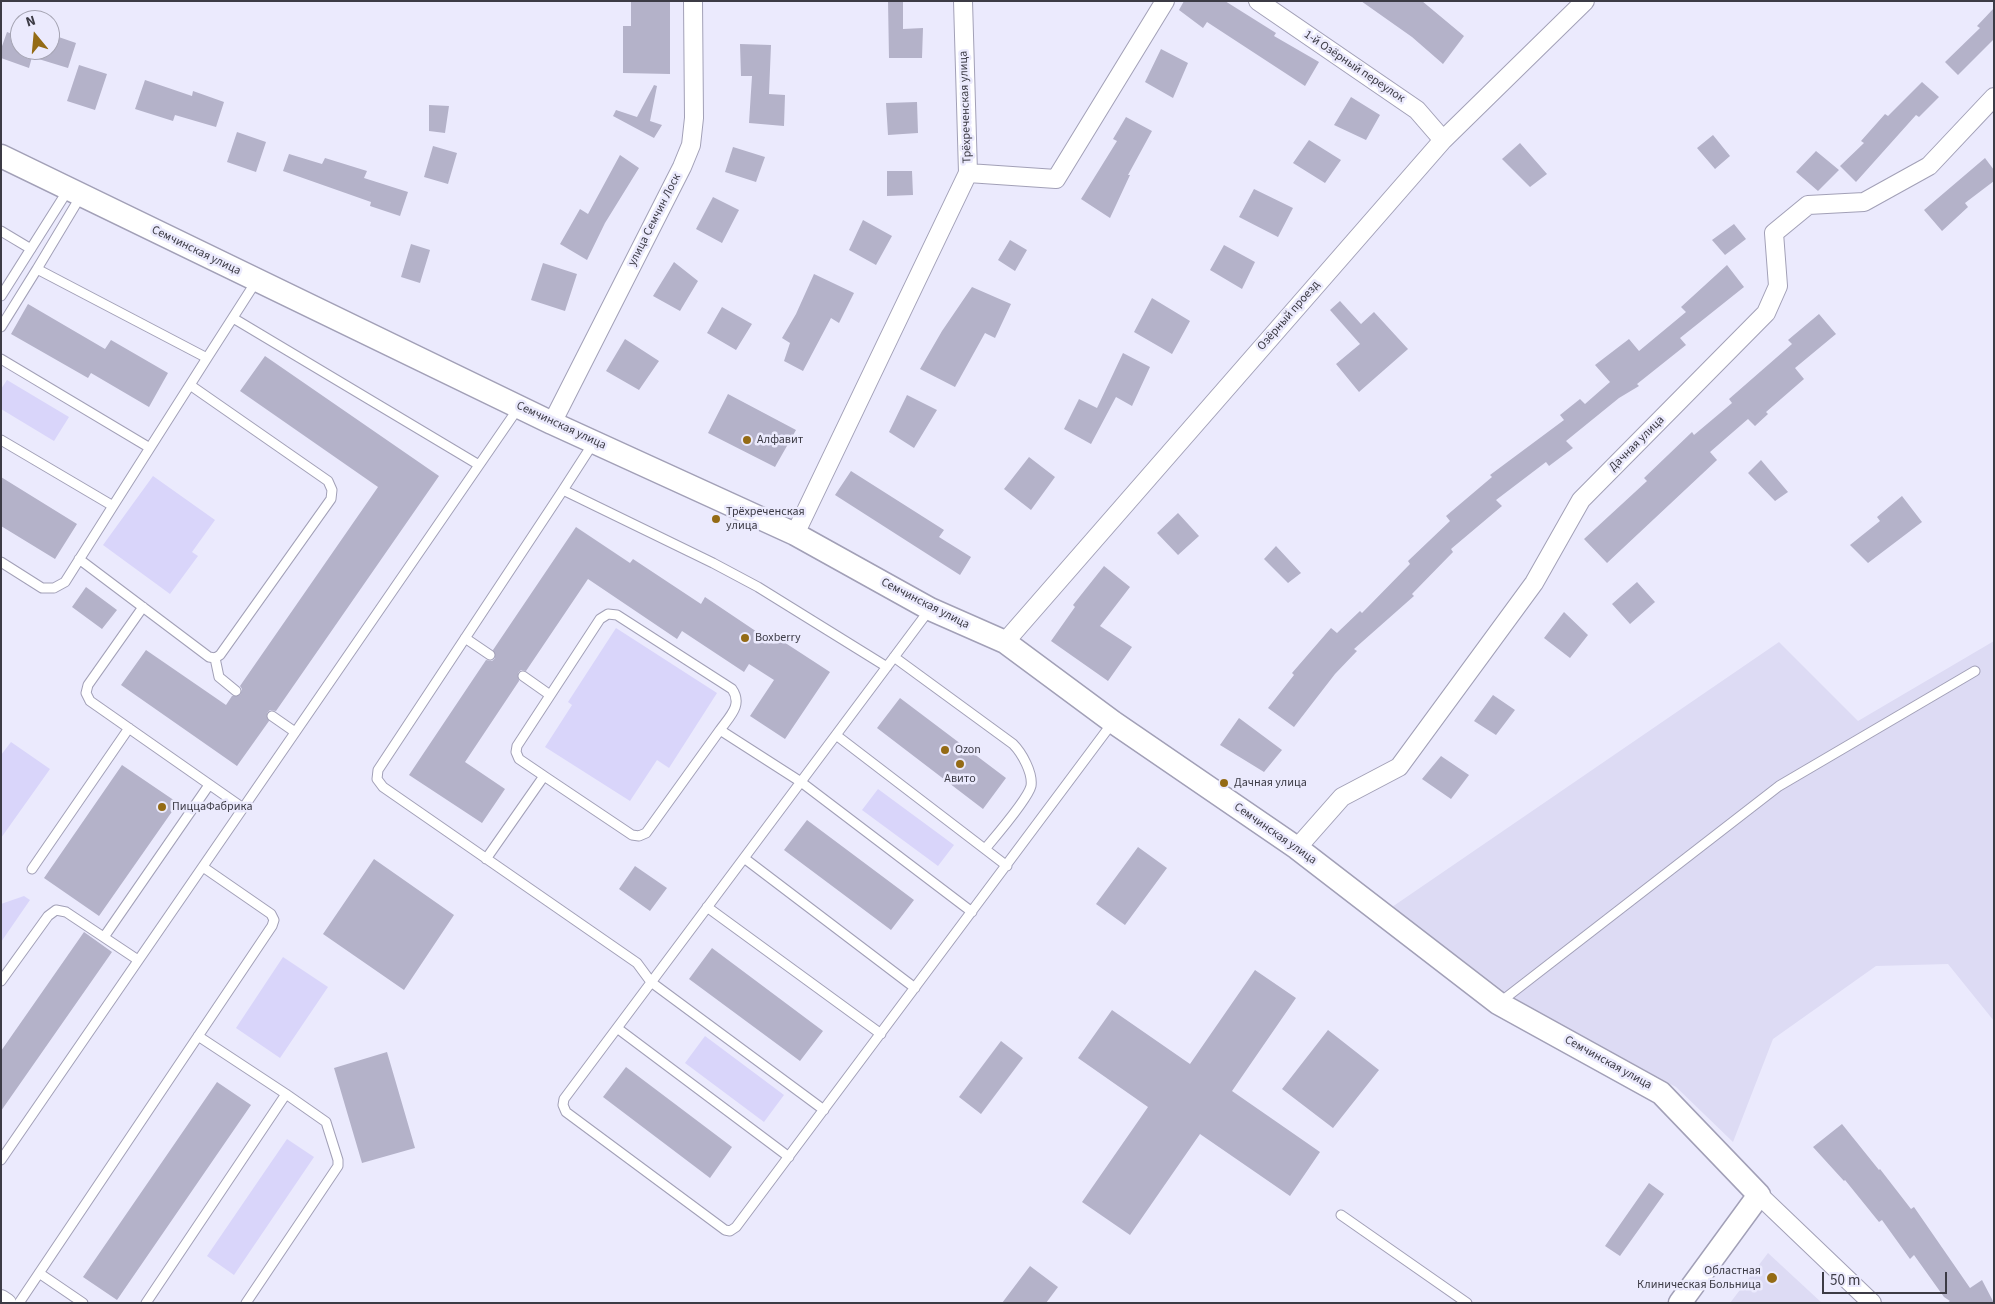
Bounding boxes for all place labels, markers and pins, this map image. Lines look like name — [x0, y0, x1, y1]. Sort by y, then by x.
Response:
place label: Алфавит — [757, 433, 803, 447]
marker: Алфавит — [741, 434, 753, 446]
place label: Трёхреченская улица — [726, 505, 805, 533]
marker: Трёхреченская улица — [710, 513, 722, 525]
place label: Boxberry — [755, 631, 801, 645]
marker: Boxberry — [739, 632, 751, 644]
place label: Ozon — [955, 743, 981, 757]
marker: Ozon — [939, 744, 951, 756]
marker: Авито — [954, 758, 966, 770]
place label: Авито — [944, 772, 976, 786]
place label: Дачная улица — [1234, 776, 1307, 790]
marker: Дачная улица — [1218, 777, 1230, 789]
place label: ПиццаФабрика — [172, 800, 252, 814]
marker: ПиццаФабрика — [156, 801, 168, 813]
place label: Областная Клиническая Больница — [1637, 1264, 1761, 1292]
marker: Областная Клиническая Больница — [1765, 1271, 1779, 1285]

